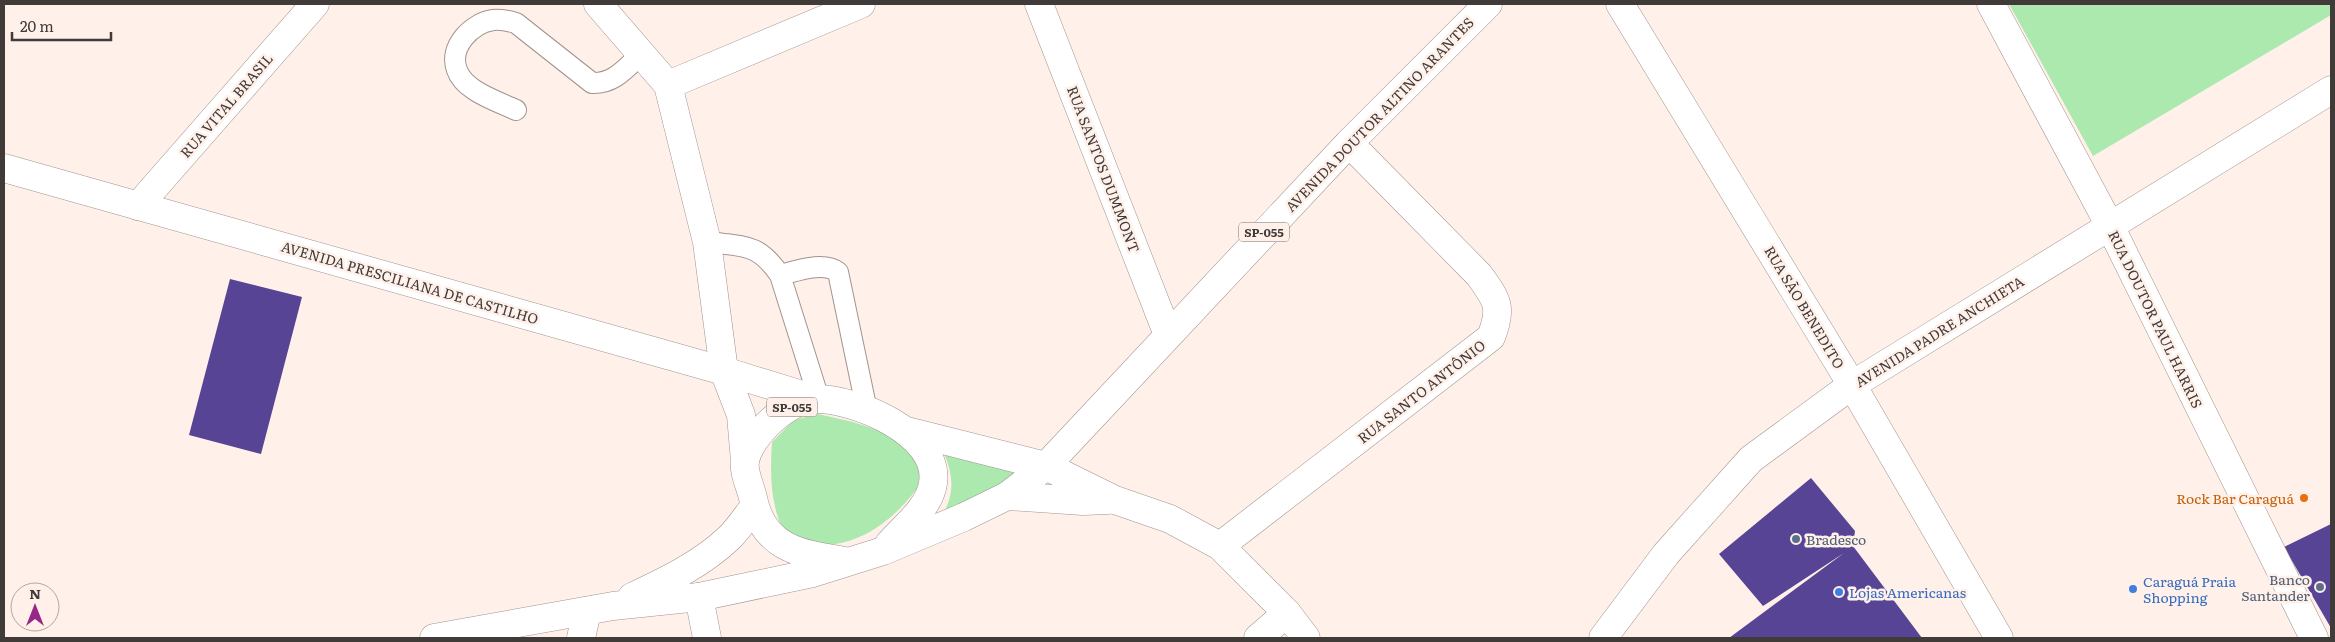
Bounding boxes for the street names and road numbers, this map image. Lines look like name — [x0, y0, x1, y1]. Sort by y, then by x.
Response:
street label: AVENIDA DOUTOR ALTINO ARANTES — [1280, 12, 1478, 216]
street label: RUA VITAL BRASIL — [175, 48, 277, 162]
street label: RUA SANTOS DUMMONT — [1063, 83, 1145, 255]
road number: SP-055 — [1239, 222, 1289, 242]
street label: RUA DOUTOR PAUL HARRIS — [2104, 227, 2208, 411]
street label: AVENIDA PRESCILIANA DE CASTILHO — [279, 236, 541, 328]
street label: RUA SÃO BENEDITO — [1760, 242, 1850, 372]
street label: AVENIDA PADRE ANCHIETA — [1851, 270, 2028, 391]
street label: RUA SANTO ANTÔNIO — [1353, 335, 1489, 447]
road number: SP-055 — [767, 398, 817, 417]

